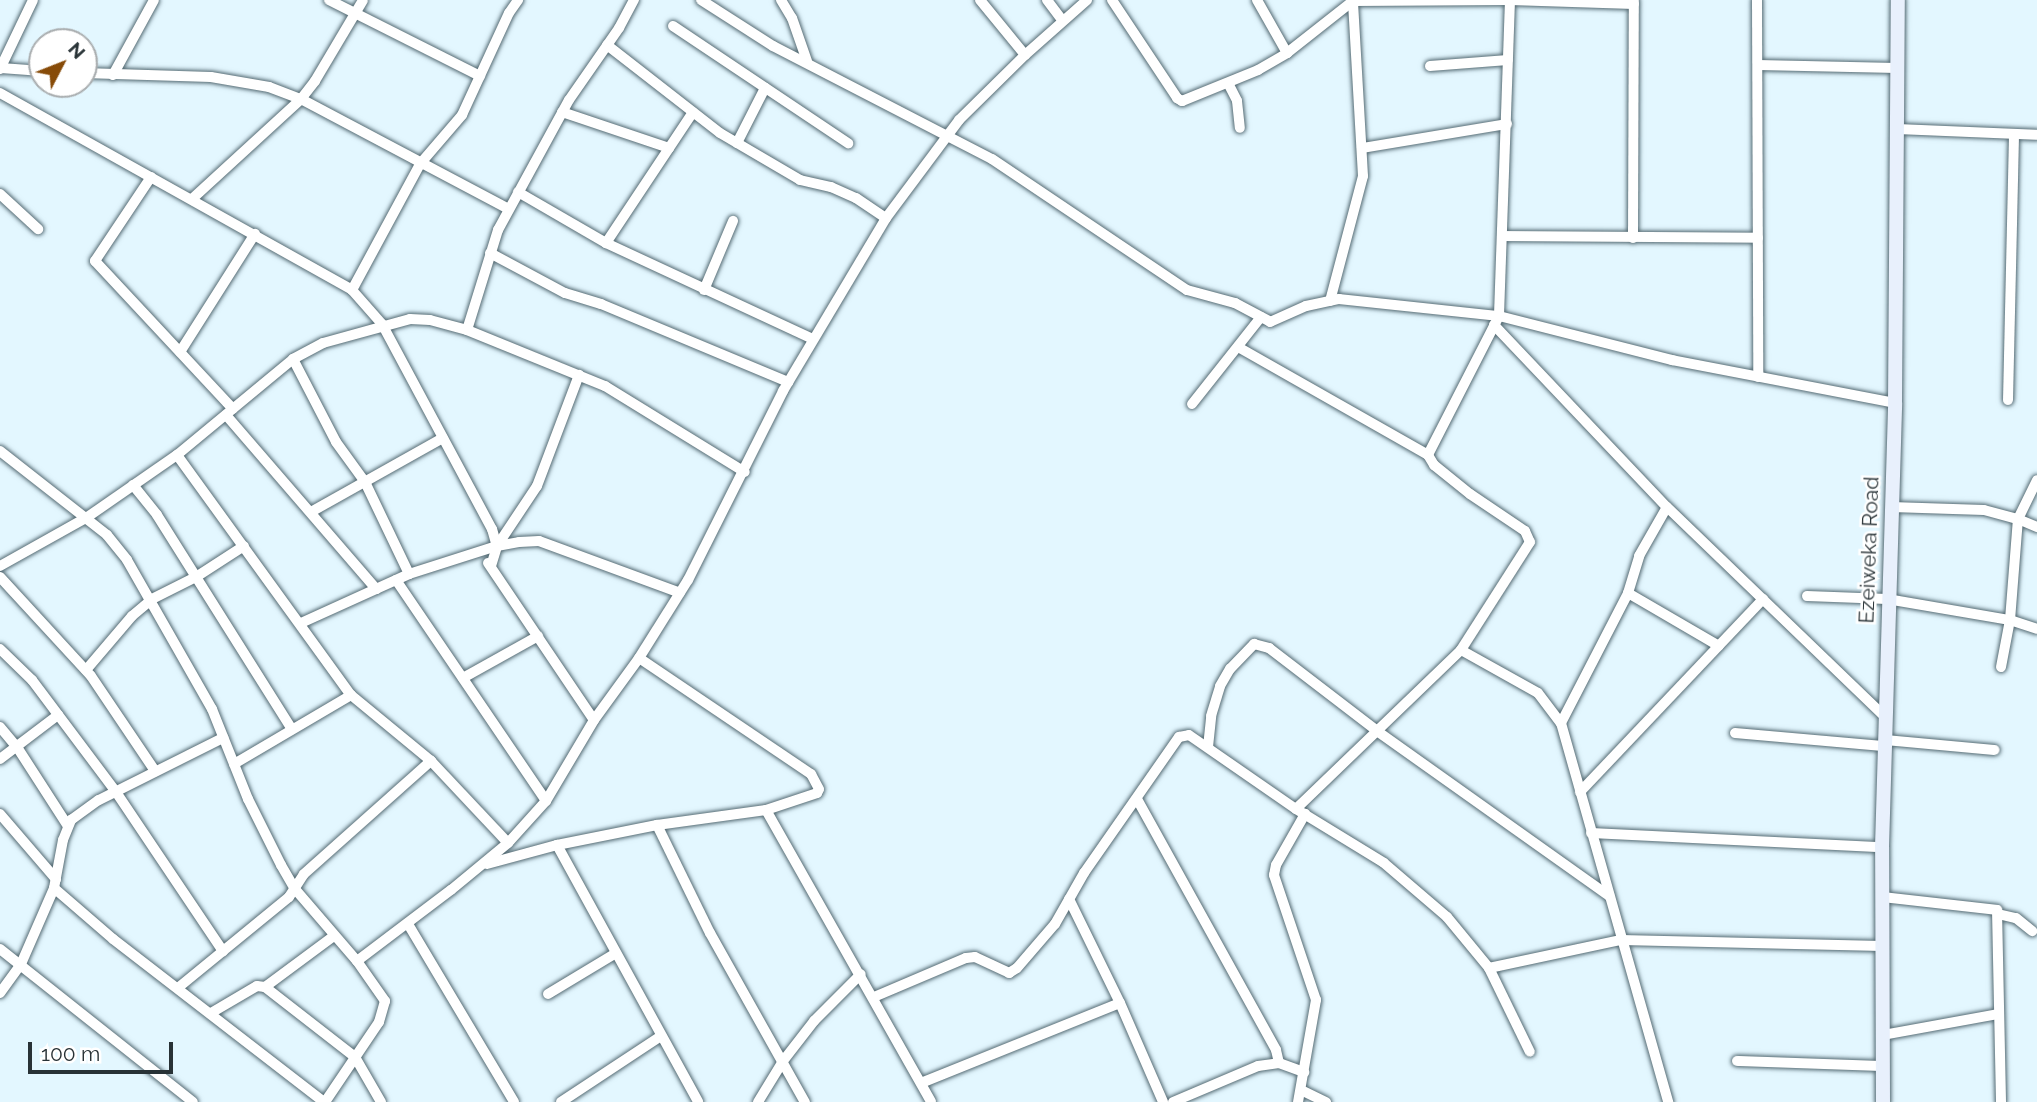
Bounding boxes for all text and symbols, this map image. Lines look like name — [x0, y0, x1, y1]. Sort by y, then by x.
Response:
north arrow — [28, 28, 98, 98]
text: N — [64, 38, 90, 63]
street label: Ezeiweka Road — [1854, 476, 1884, 624]
scale bar — [32, 1028, 177, 1072]
text: 100 m — [41, 1041, 100, 1066]

